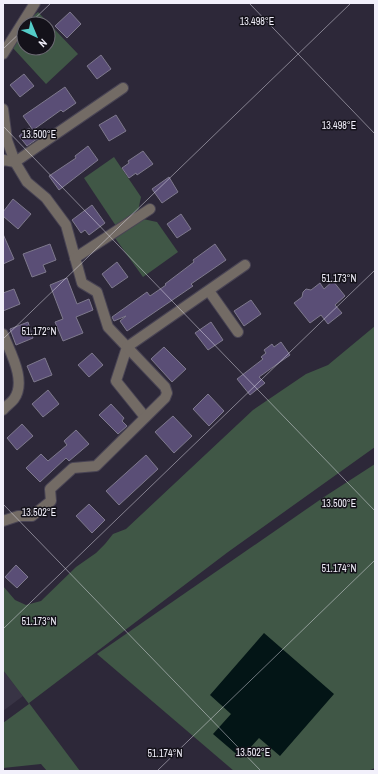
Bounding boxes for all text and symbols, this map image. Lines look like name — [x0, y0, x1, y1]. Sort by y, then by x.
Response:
text: 13.498°E — [240, 15, 274, 28]
north arrow — [16, 16, 56, 56]
text: N — [36, 36, 50, 50]
text: 13.498°E — [322, 119, 356, 132]
text: 13.500°E — [22, 128, 56, 141]
text: 51.173°N — [322, 272, 357, 285]
text: 51.172°N — [22, 325, 57, 338]
text: 13.500°E — [322, 497, 356, 510]
text: 13.502°E — [22, 506, 56, 519]
text: 51.174°N — [322, 562, 357, 575]
text: 51.173°N — [22, 615, 57, 628]
text: 13.502°E — [236, 746, 270, 759]
text: 51.174°N — [148, 747, 183, 760]

